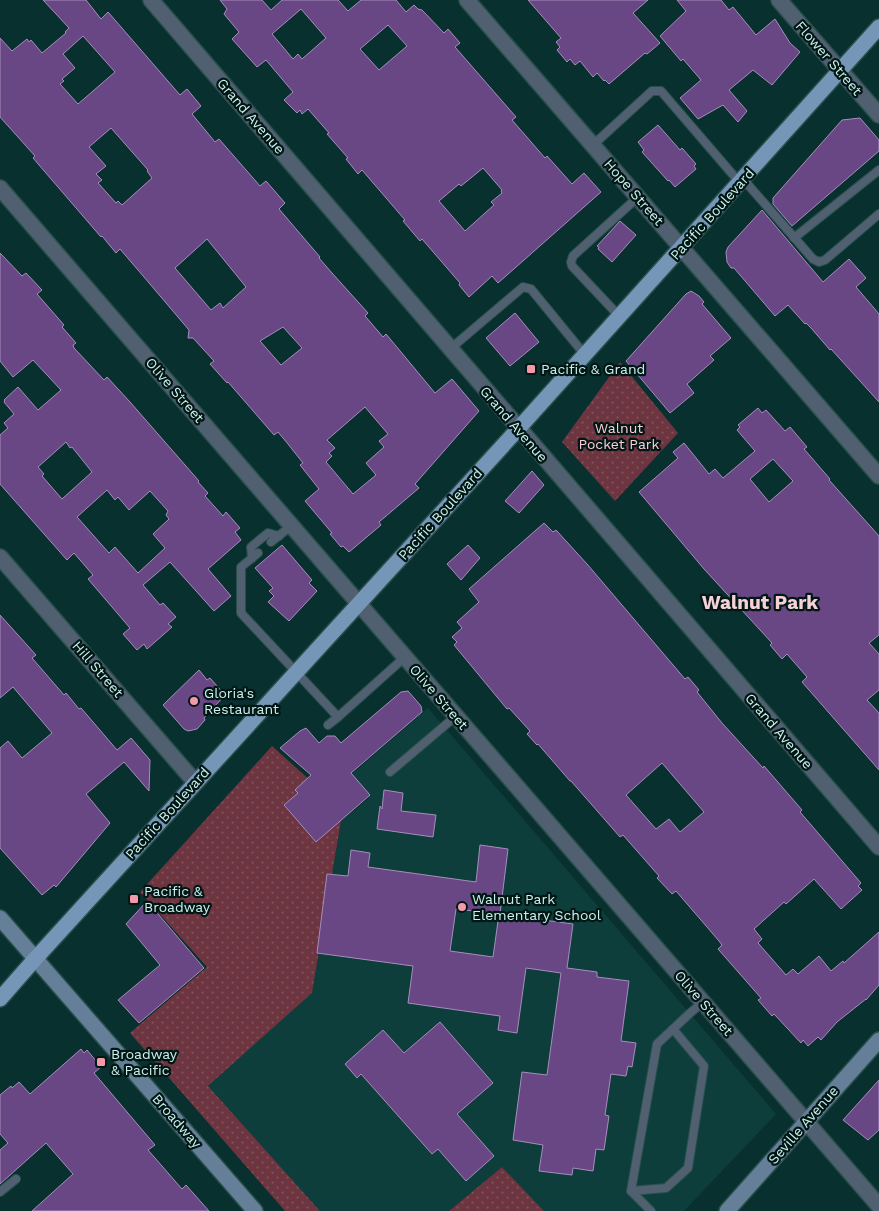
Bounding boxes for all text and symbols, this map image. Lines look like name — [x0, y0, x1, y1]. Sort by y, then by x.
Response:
street label: Flower Street — [792, 18, 866, 98]
street label: Grand Avenue — [214, 75, 288, 157]
street label: Hope Street — [601, 156, 667, 228]
street label: Pacific Boulevard — [667, 165, 757, 263]
street label: Olive Street — [142, 354, 208, 426]
place label: Pacific & Grand — [541, 361, 645, 377]
marker: Pacific & Grand — [525, 363, 537, 375]
street label: Grand Avenue — [477, 383, 551, 465]
park label: Walnut Pocket Park — [579, 420, 660, 452]
street label: Pacific Boulevard — [395, 465, 485, 563]
district label: Walnut Park — [702, 591, 818, 614]
street label: Hill Street — [69, 638, 127, 700]
street label: Olive Street — [406, 661, 472, 733]
place label: Gloria's Restaurant — [204, 685, 279, 717]
street label: Grand Avenue — [742, 690, 816, 772]
marker: Gloria's Restaurant — [188, 695, 200, 707]
street label: Pacific Boulevard — [122, 764, 212, 862]
place label: Pacific & Broadway — [144, 883, 211, 915]
place label: Walnut Park Elementary School — [472, 891, 602, 923]
marker: Pacific & Broadway — [128, 893, 140, 905]
marker: Walnut Park Elementary School — [456, 901, 468, 913]
street label: Olive Street — [671, 967, 737, 1039]
place label: Broadway & Pacific — [111, 1046, 178, 1078]
marker: Broadway & Pacific — [95, 1056, 107, 1068]
street label: Seville Avenue — [765, 1083, 841, 1167]
street label: Broadway — [149, 1091, 205, 1152]

